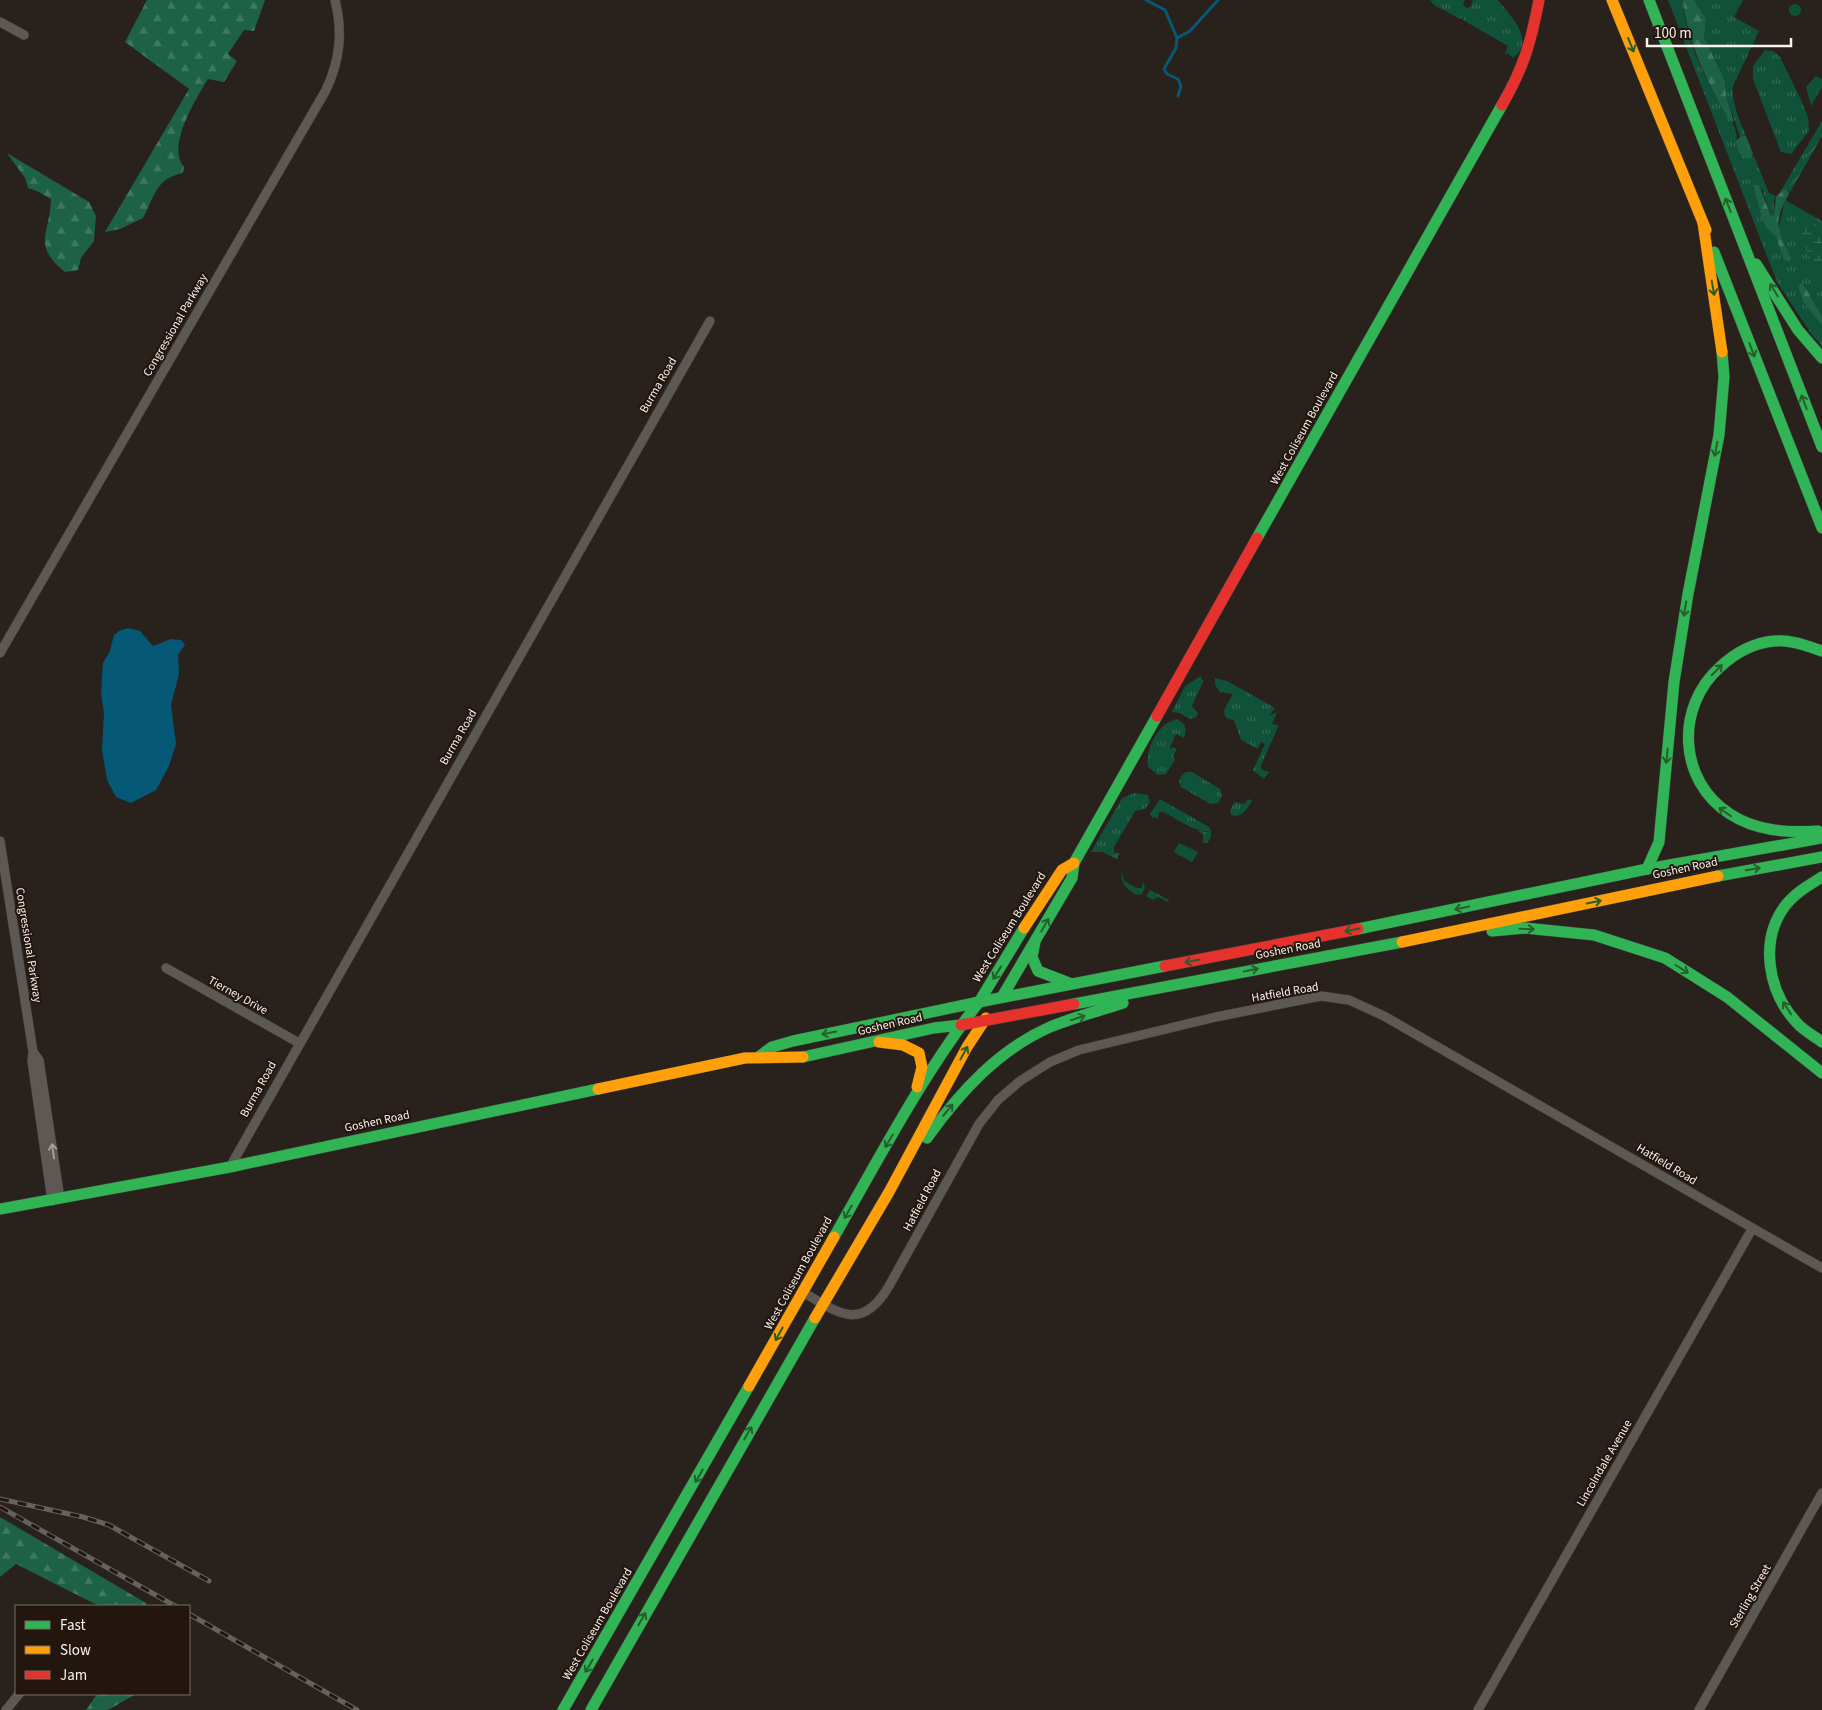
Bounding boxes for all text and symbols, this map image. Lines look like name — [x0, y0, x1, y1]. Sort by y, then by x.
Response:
scale bar — [1647, 15, 1791, 47]
text: 100 m — [1654, 23, 1692, 44]
one-way arrow — [1626, 37, 1636, 52]
one-way arrow — [1722, 197, 1731, 212]
street label: Congressional Parkway — [139, 270, 212, 380]
one-way arrow — [1709, 280, 1719, 296]
one-way arrow — [1769, 283, 1779, 297]
one-way arrow — [1748, 342, 1758, 357]
street label: Burma Road — [636, 354, 681, 416]
street label: West Coliseum Boulevard — [1266, 369, 1343, 488]
one-way arrow — [1799, 395, 1808, 410]
one-way arrow — [1711, 441, 1721, 457]
one-way arrow — [1680, 601, 1690, 617]
one-way arrow — [1711, 664, 1723, 676]
street label: Burma Road — [436, 706, 481, 768]
one-way arrow — [1662, 748, 1671, 764]
one-way arrow — [1719, 806, 1732, 817]
street label: Goshen Road — [1651, 853, 1719, 884]
one-way arrow — [1744, 863, 1760, 873]
street label: West Coliseum Boulevard — [969, 869, 1050, 986]
street label: Congressional Parkway — [11, 886, 46, 1004]
one-way arrow — [1585, 897, 1601, 906]
one-way arrow — [1455, 904, 1471, 913]
one-way arrow — [1040, 919, 1050, 933]
one-way arrow — [1518, 924, 1535, 934]
one-way arrow — [1344, 926, 1360, 936]
street label: Goshen Road — [1254, 935, 1322, 964]
one-way arrow — [1185, 957, 1201, 966]
one-way arrow — [1242, 965, 1258, 974]
one-way arrow — [1675, 965, 1689, 975]
one-way arrow — [992, 966, 1002, 980]
street label: Tierney Drive — [205, 972, 271, 1019]
street label: Hatfield Road — [1250, 978, 1320, 1007]
one-way arrow — [1782, 1002, 1792, 1016]
street label: Goshen Road — [856, 1009, 924, 1040]
one-way arrow — [1070, 1012, 1086, 1022]
one-way arrow — [821, 1029, 837, 1038]
one-way arrow — [959, 1046, 969, 1061]
street label: Burma Road — [236, 1058, 281, 1120]
one-way arrow — [943, 1104, 954, 1117]
street label: Goshen Road — [343, 1106, 411, 1137]
one-way arrow — [884, 1134, 894, 1148]
street label: Hatfield Road — [1633, 1140, 1700, 1189]
one-way arrow — [48, 1143, 58, 1159]
street label: Hatfield Road — [899, 1166, 946, 1234]
one-way arrow — [843, 1204, 853, 1218]
street label: West Coliseum Boulevard — [760, 1214, 837, 1333]
one-way arrow — [774, 1327, 784, 1342]
street label: Lincolndale Avenue — [1573, 1417, 1636, 1510]
one-way arrow — [744, 1426, 754, 1440]
one-way arrow — [693, 1468, 703, 1482]
street label: Sterling Street — [1725, 1561, 1776, 1631]
street label: West Coliseum Boulevard — [558, 1565, 637, 1684]
legend — [15, 1605, 190, 1695]
one-way arrow — [637, 1612, 647, 1627]
text: Fast — [60, 1615, 86, 1636]
text: Slow — [60, 1640, 91, 1661]
one-way arrow — [583, 1658, 593, 1672]
text: Jam — [60, 1665, 87, 1686]

